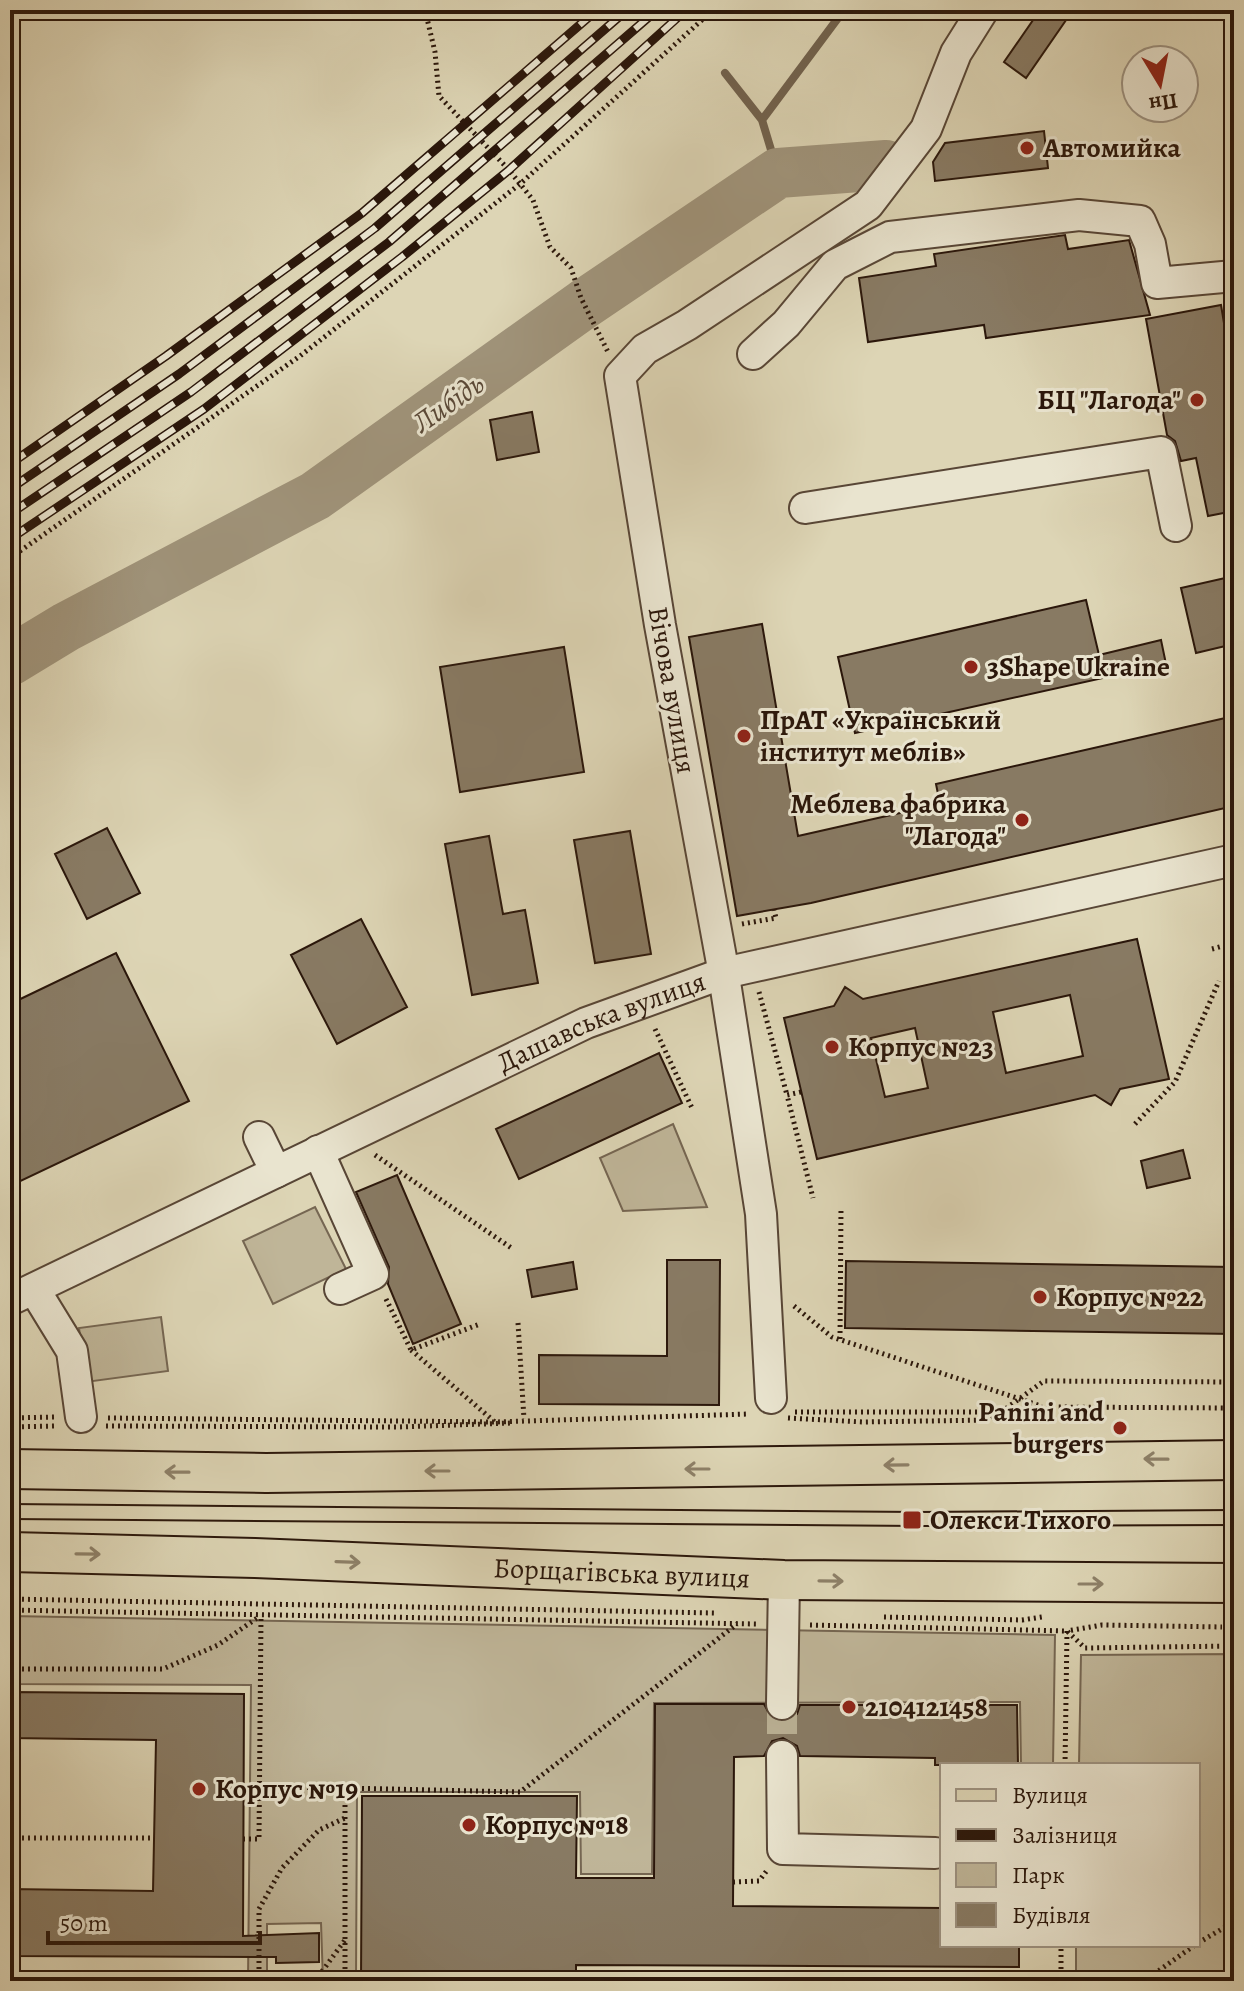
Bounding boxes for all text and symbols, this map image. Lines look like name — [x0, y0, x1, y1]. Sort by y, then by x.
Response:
north arrow — [1120, 44, 1200, 124]
text: Пн — [1147, 85, 1180, 120]
place label: Автомийка — [1042, 129, 1181, 167]
marker: Автомийка — [1018, 139, 1036, 157]
water label: Либідь — [403, 364, 492, 443]
place label: БЦ "Лагода" — [1037, 381, 1181, 419]
marker: БЦ "Лагода" — [1188, 391, 1206, 409]
street label: Вічова вулиця — [639, 603, 705, 777]
place label: 3Shape Ukraine — [987, 648, 1170, 686]
marker: 3Shape Ukraine — [962, 658, 980, 676]
place label: ПрАТ «Український інститут меблів» — [760, 701, 1001, 771]
marker: ПрАТ «Український інститут меблів» — [735, 727, 753, 745]
place label: Меблева фабрика "Лагода" — [790, 785, 1007, 855]
marker: Меблева фабрика "Лагода" — [1013, 811, 1031, 829]
street label: Дашавська вулиця — [491, 962, 711, 1082]
place label: Корпус №23 — [848, 1028, 994, 1066]
marker: Корпус №23 — [823, 1038, 841, 1056]
place label: Корпус №22 — [1056, 1278, 1204, 1316]
marker: Корпус №22 — [1031, 1288, 1049, 1306]
place label: Panini and burgers — [978, 1393, 1105, 1463]
marker: Panini and burgers — [1111, 1419, 1129, 1437]
one-way arrow — [1143, 1452, 1170, 1467]
one-way arrow — [883, 1458, 910, 1473]
one-way arrow — [684, 1461, 711, 1477]
one-way arrow — [424, 1463, 451, 1479]
one-way arrow — [164, 1464, 191, 1479]
place label: Олекси Тихого — [930, 1501, 1111, 1539]
marker: Олекси Тихого — [901, 1509, 923, 1531]
one-way arrow — [74, 1546, 101, 1562]
street label: Борщагівська вулиця — [493, 1549, 751, 1598]
one-way arrow — [334, 1555, 361, 1570]
one-way arrow — [817, 1573, 844, 1589]
one-way arrow — [1077, 1576, 1104, 1592]
place label: 2104121458 — [865, 1688, 988, 1726]
marker: 2104121458 — [840, 1698, 858, 1716]
legend — [940, 1763, 1200, 1947]
place label: Корпус №19 — [215, 1770, 358, 1808]
text: Вулиця — [1012, 1779, 1088, 1811]
marker: Корпус №19 — [190, 1780, 208, 1798]
place label: Корпус №18 — [485, 1806, 629, 1844]
marker: Корпус №18 — [460, 1816, 478, 1834]
text: Залізниця — [1012, 1819, 1118, 1851]
text: Парк — [1012, 1859, 1065, 1891]
scale bar — [48, 1895, 260, 1945]
text: Будівля — [1012, 1899, 1091, 1931]
text: 50 m — [60, 1907, 108, 1939]

